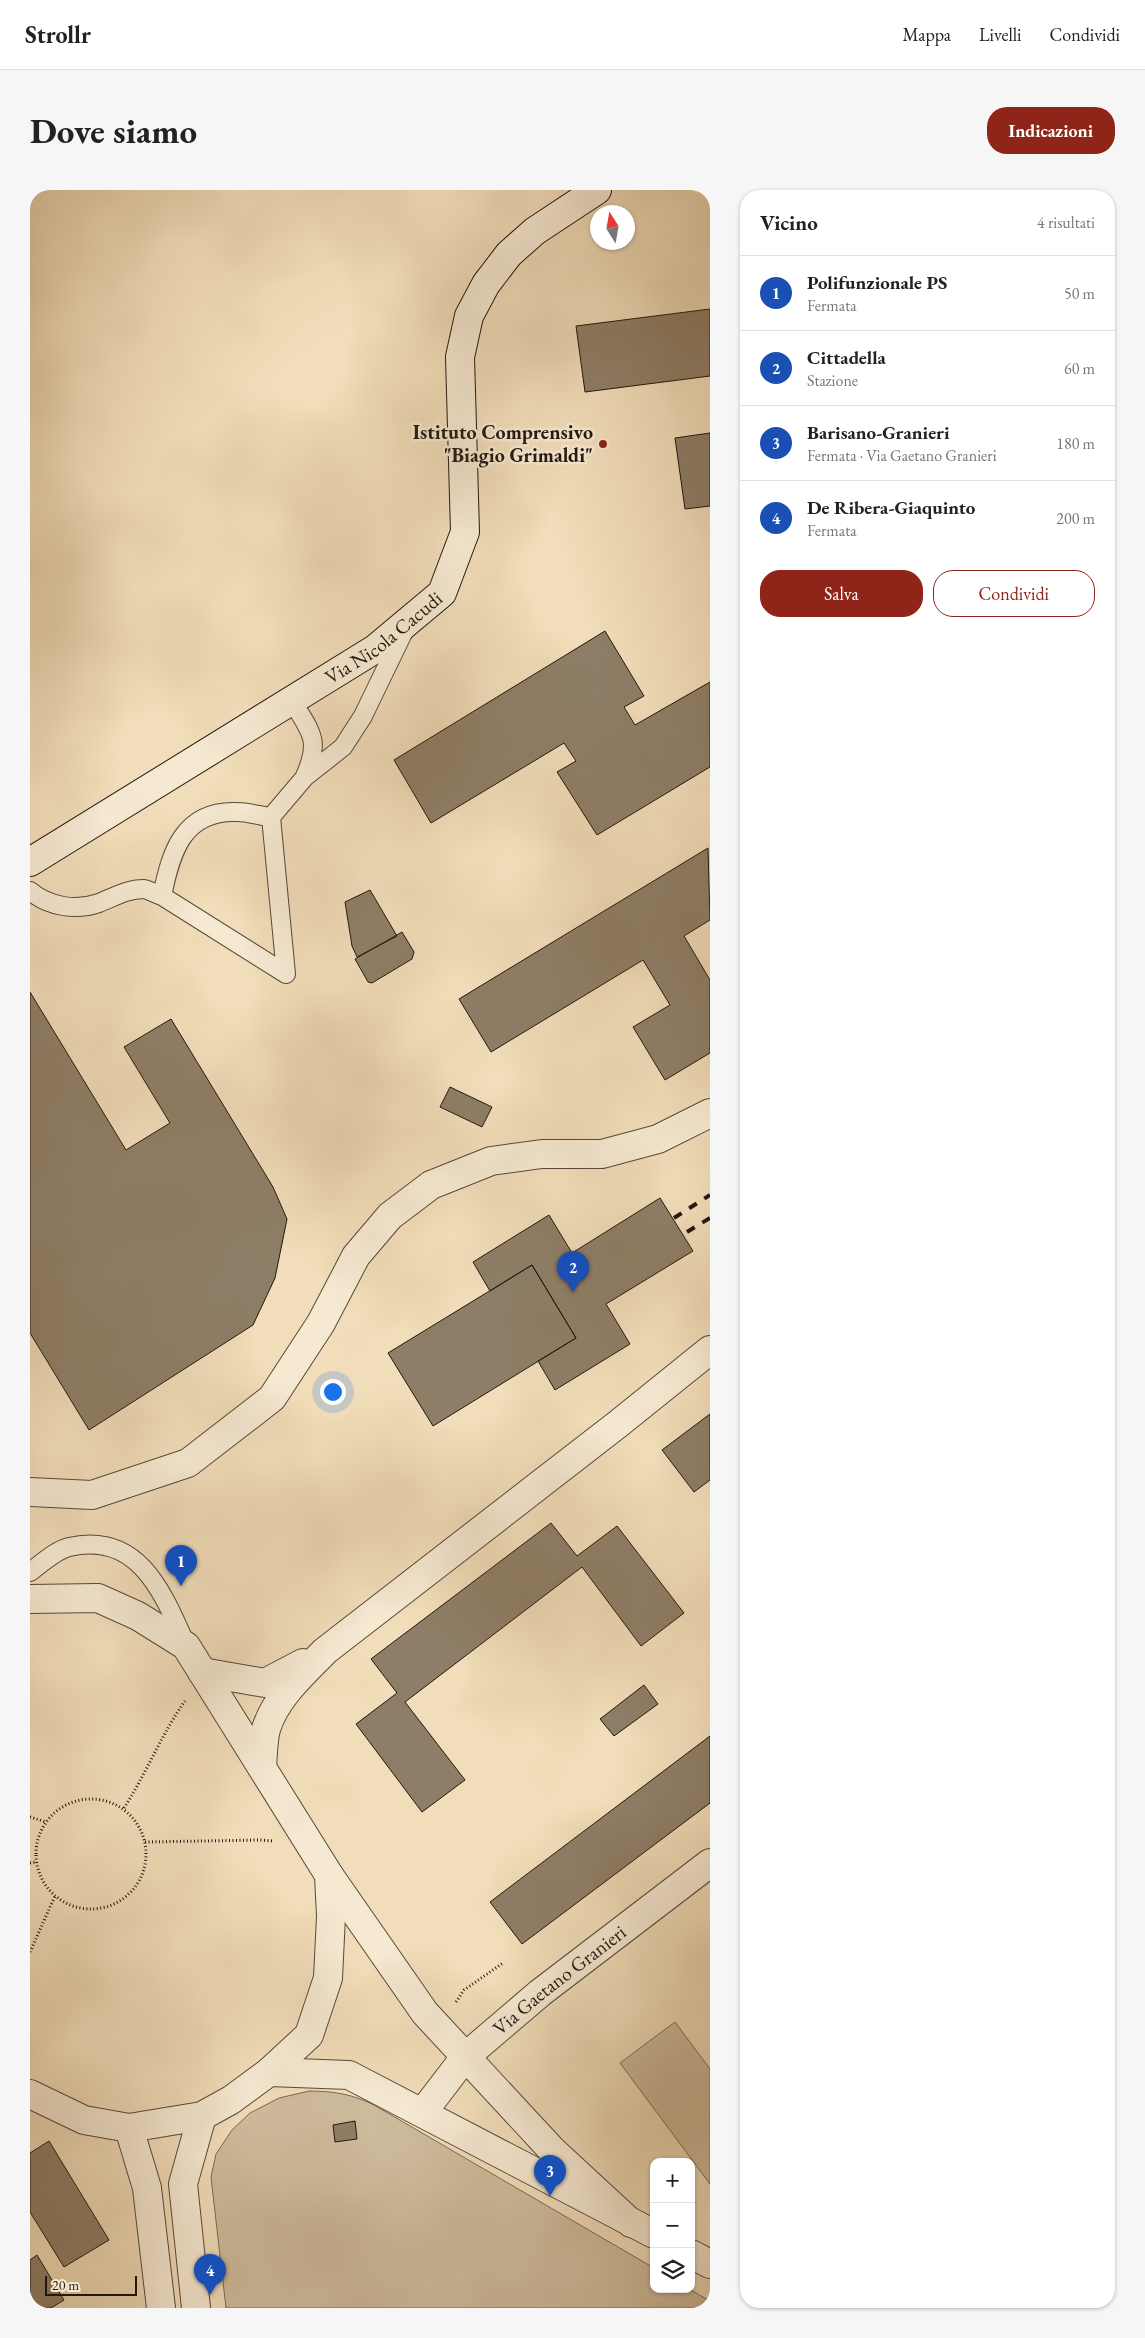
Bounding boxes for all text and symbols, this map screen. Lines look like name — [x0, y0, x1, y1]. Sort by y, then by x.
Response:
text: Strollr — [25, 19, 91, 50]
text: Mappa — [902, 23, 951, 46]
text: Livelli — [979, 23, 1021, 46]
text: Condividi — [1049, 23, 1120, 46]
button: Indicazioni — [987, 107, 1115, 154]
text: Dove siamo — [30, 108, 197, 153]
north arrow — [590, 205, 635, 250]
text: Vicino — [760, 209, 818, 236]
text: 4 risultati — [1037, 212, 1095, 233]
text: Polifunzionale PS — [807, 270, 947, 295]
text: 1 — [772, 283, 780, 304]
text: 50 m — [1064, 283, 1095, 304]
text: Fermata — [807, 295, 857, 316]
text: Cittadella — [807, 345, 886, 370]
text: 2 — [772, 358, 780, 379]
text: 60 m — [1064, 358, 1095, 379]
text: Stazione — [807, 370, 858, 391]
place label: Istituto Comprensivo "Biagio Grimaldi" — [413, 419, 593, 468]
text: Barisano-Granieri — [807, 420, 950, 445]
text: 3 — [772, 433, 780, 454]
text: 180 m — [1056, 433, 1095, 454]
marker: Istituto Comprensivo "Biagio Grimaldi" — [597, 438, 609, 450]
text: Fermata · Via Gaetano Granieri — [807, 445, 997, 466]
text: De Ribera-Giaquinto — [807, 495, 975, 520]
text: 4 — [772, 508, 780, 529]
text: 200 m — [1056, 508, 1095, 529]
text: Fermata — [807, 520, 857, 541]
button: Salva — [760, 570, 923, 617]
button: Condividi — [933, 570, 1095, 617]
street label: Via Nicola Cacudi — [320, 585, 448, 690]
pin: 2 — [557, 1251, 589, 1292]
your location — [320, 1379, 346, 1405]
pin: 1 — [165, 1545, 197, 1586]
street label: Via Gaetano Granieri — [487, 1919, 631, 2041]
pin: 3 — [534, 2155, 566, 2196]
map controls — [650, 2158, 695, 2293]
button: + — [650, 2158, 695, 2203]
button: − — [650, 2203, 695, 2248]
button: layers — [650, 2248, 695, 2293]
pin: 4 — [194, 2254, 226, 2295]
scale bar — [45, 2273, 138, 2296]
text: 20 m — [52, 2276, 79, 2294]

